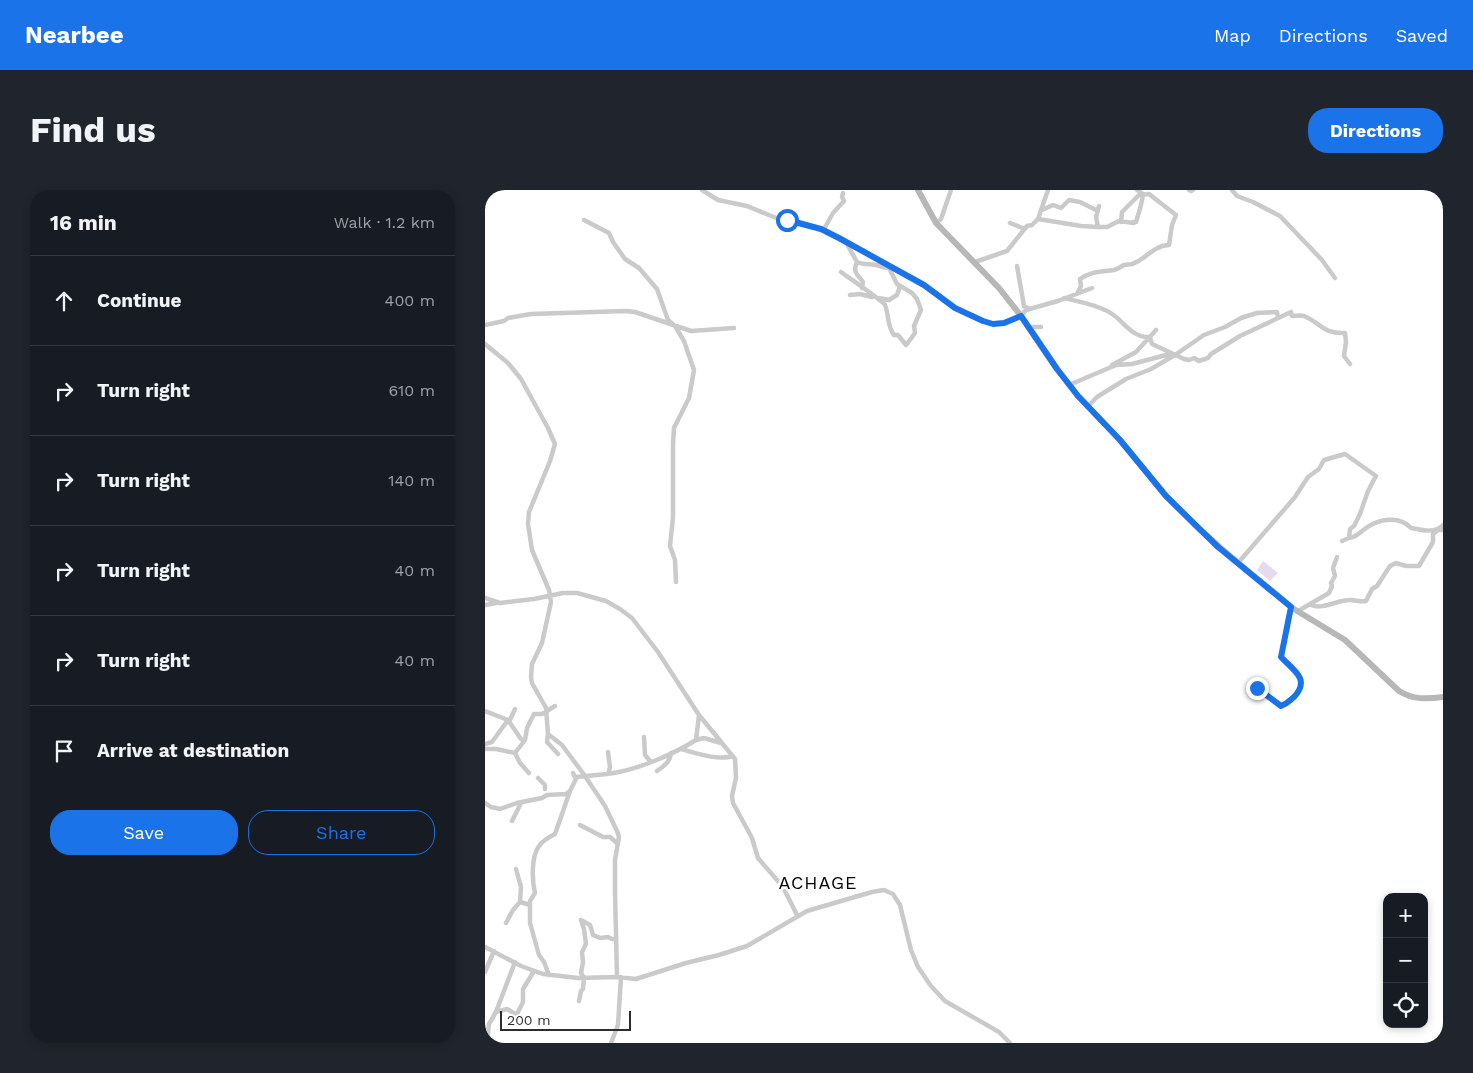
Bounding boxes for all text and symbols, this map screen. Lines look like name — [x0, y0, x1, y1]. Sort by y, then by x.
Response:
text: Nearbee — [25, 21, 124, 49]
text: Map — [1214, 25, 1251, 46]
text: Directions — [1279, 25, 1368, 46]
text: Saved — [1396, 25, 1448, 46]
button: Directions — [1308, 108, 1443, 153]
text: Find us — [30, 109, 156, 151]
route start — [776, 209, 799, 232]
text: 16 min — [50, 210, 117, 235]
text: Walk · 1.2 km — [334, 213, 435, 232]
icon: ahead — [50, 287, 78, 315]
text: Continue — [97, 289, 181, 312]
text: 400 m — [385, 291, 435, 310]
icon: right — [50, 377, 78, 405]
text: Turn right — [97, 379, 190, 402]
text: 610 m — [388, 381, 435, 400]
icon: right — [50, 467, 78, 495]
text: Turn right — [97, 469, 190, 492]
text: 140 m — [388, 471, 435, 490]
icon: right — [50, 557, 78, 585]
text: Turn right — [97, 559, 190, 582]
text: 40 m — [395, 561, 435, 580]
icon: right — [50, 647, 78, 675]
text: Turn right — [97, 649, 190, 672]
text: 40 m — [395, 651, 435, 670]
route end — [1246, 677, 1269, 700]
icon: arrive — [50, 737, 78, 765]
text: Arrive at destination — [97, 739, 289, 762]
button: Save — [50, 810, 238, 855]
button: Share — [248, 810, 435, 855]
district label: ACHAGE — [778, 872, 858, 893]
map controls — [1383, 893, 1428, 1028]
button: + — [1383, 893, 1428, 938]
button: − — [1383, 938, 1428, 983]
button: locate — [1383, 983, 1428, 1028]
scale bar — [500, 1008, 631, 1031]
text: 200 m — [507, 1012, 551, 1028]

